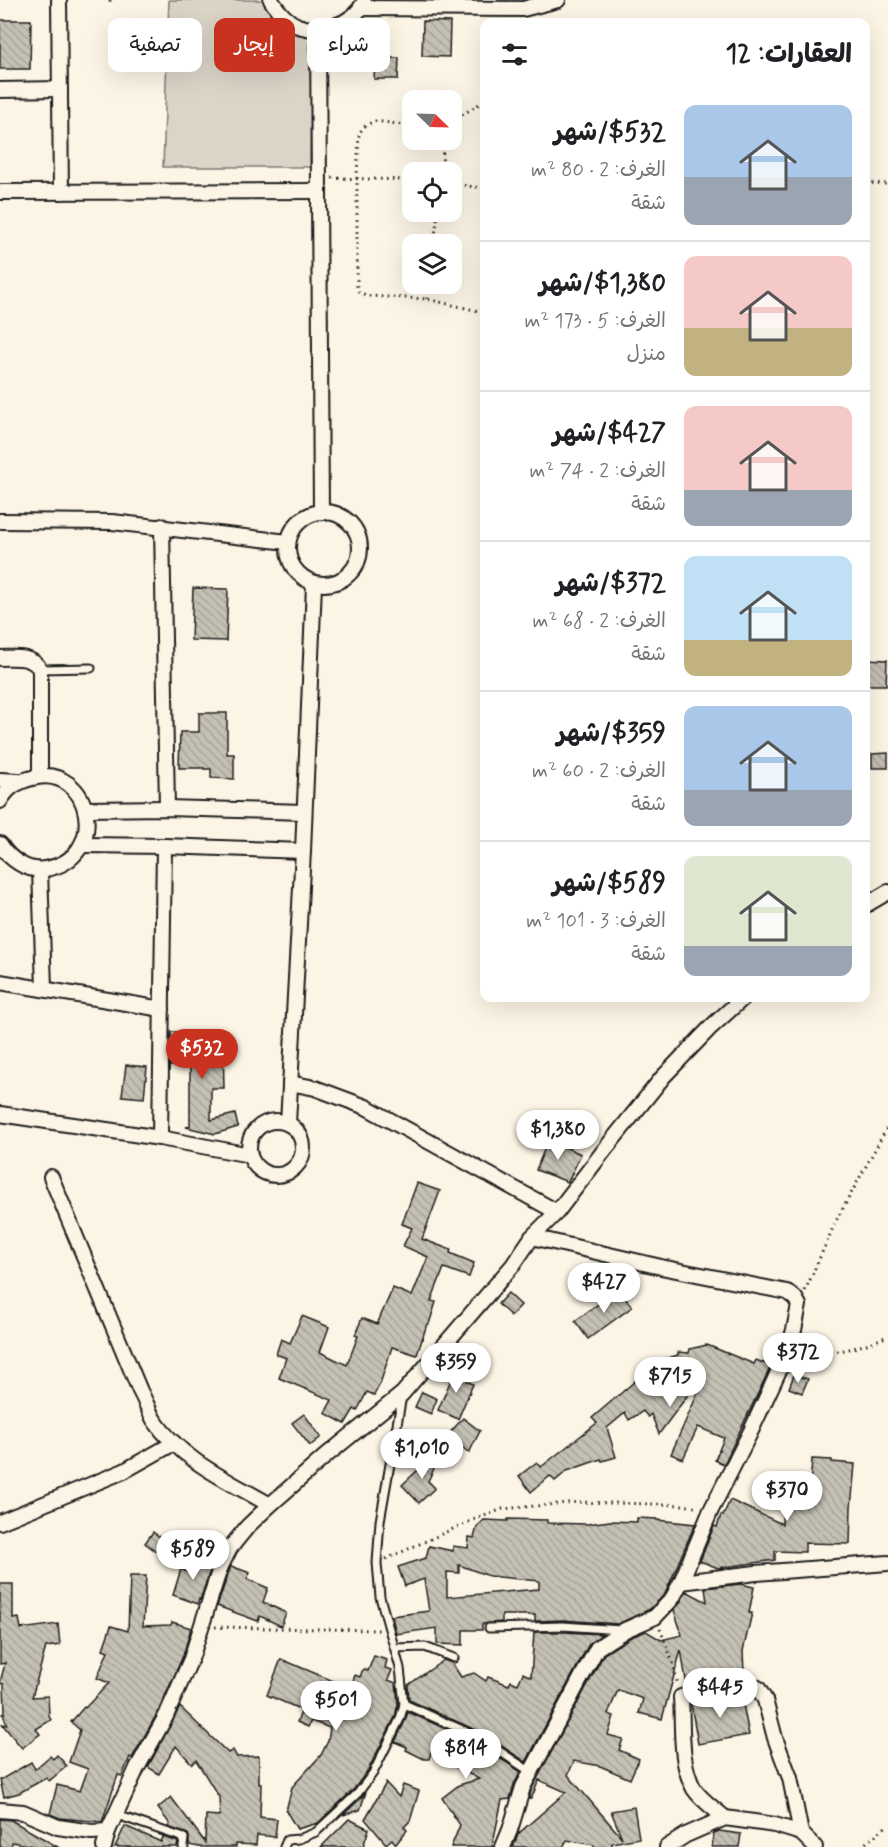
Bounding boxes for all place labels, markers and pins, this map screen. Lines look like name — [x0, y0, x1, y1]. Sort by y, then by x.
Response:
pin: $532 — [166, 1029, 238, 1080]
pin: $1,380 — [509, 1110, 607, 1161]
pin: $427 — [568, 1263, 640, 1314]
pin: $372 — [762, 1333, 834, 1384]
pin: $359 — [420, 1343, 492, 1394]
pin: $715 — [634, 1357, 706, 1408]
pin: $1,010 — [373, 1429, 471, 1480]
pin: $370 — [751, 1471, 823, 1522]
pin: $589 — [157, 1530, 229, 1581]
pin: $445 — [684, 1668, 756, 1719]
pin: $501 — [300, 1681, 372, 1732]
pin: $814 — [430, 1729, 502, 1780]

